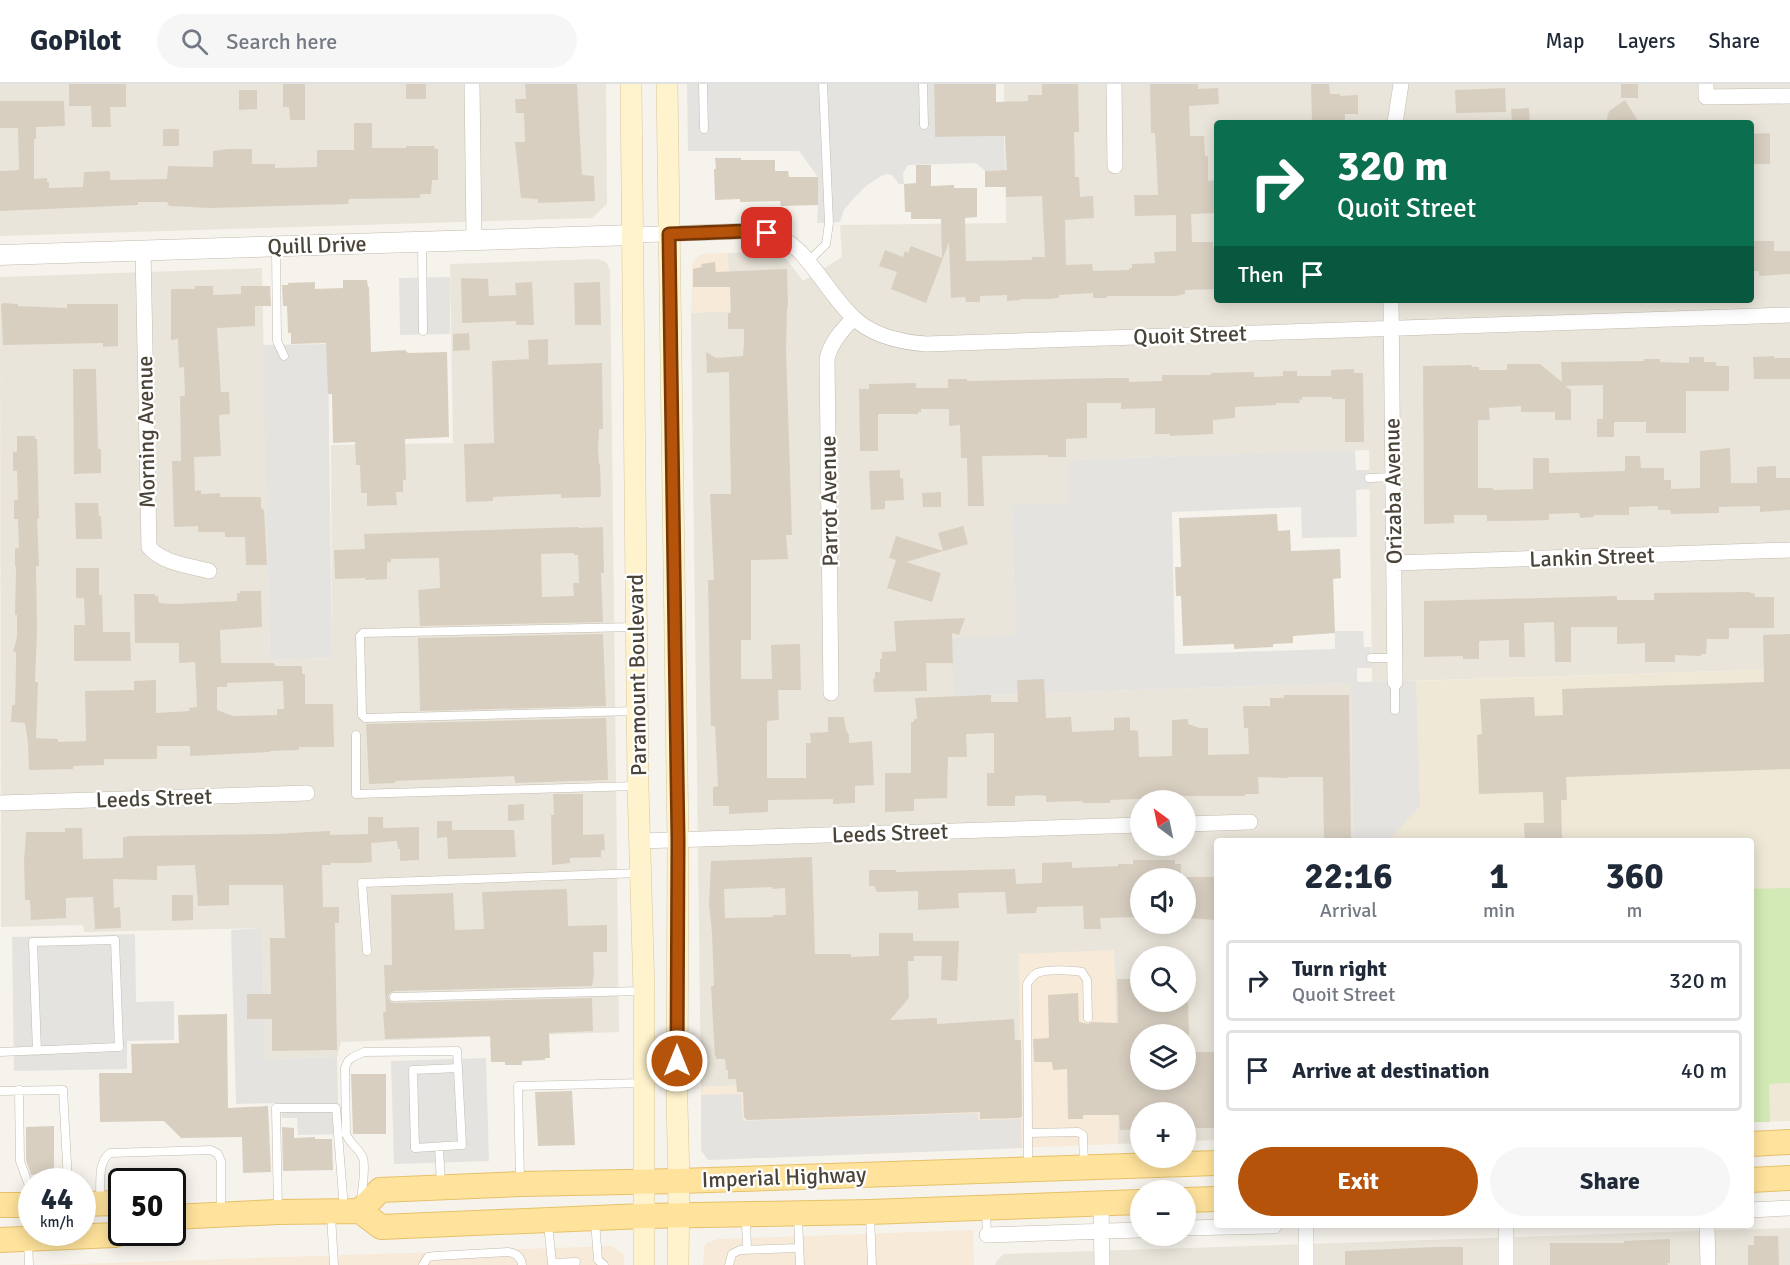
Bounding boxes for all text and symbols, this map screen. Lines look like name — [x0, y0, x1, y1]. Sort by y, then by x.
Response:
search box — [157, 14, 577, 68]
text: GoPilot — [30, 24, 121, 58]
icon: search — [178, 25, 211, 58]
text: Search here — [226, 28, 337, 55]
text: Map — [1546, 28, 1584, 54]
text: Layers — [1617, 28, 1675, 54]
text: Share — [1708, 28, 1760, 54]
text: 320 m — [1337, 141, 1448, 192]
icon: right — [1238, 144, 1316, 222]
text: Quoit Street — [1337, 192, 1476, 225]
pin — [741, 207, 792, 258]
icon: arrive — [750, 216, 783, 249]
street label: Quill Drive — [267, 230, 367, 260]
icon: arrive — [1296, 258, 1329, 291]
text: Then — [1238, 261, 1284, 288]
street label: Quoit Street — [1133, 320, 1247, 350]
street label: Morning Avenue — [131, 356, 161, 508]
street label: Orizaba Avenue — [1378, 418, 1408, 564]
street label: Parrot Avenue — [814, 435, 844, 567]
street label: Lankin Street — [1529, 541, 1655, 573]
street label: Paramount Boulevard — [622, 574, 652, 776]
street label: Leeds Street — [95, 782, 213, 814]
north arrow — [1130, 790, 1196, 856]
map controls — [1130, 790, 1196, 1246]
street label: Leeds Street — [831, 817, 949, 849]
text: 22:16 — [1304, 854, 1393, 899]
text: 1 — [1489, 854, 1509, 899]
text: 360 — [1605, 854, 1664, 899]
button: sound — [1130, 868, 1196, 934]
text: Arrival — [1320, 898, 1377, 923]
text: min — [1483, 898, 1515, 923]
text: m — [1627, 898, 1643, 923]
button: search — [1130, 946, 1196, 1012]
text: Turn right — [1292, 955, 1387, 982]
icon: right — [1241, 964, 1274, 997]
text: 320 m — [1669, 967, 1727, 994]
text: Quoit Street — [1292, 982, 1395, 1007]
button: layers — [1130, 1024, 1196, 1090]
position arrow — [645, 1029, 709, 1093]
icon: arrive — [1241, 1054, 1274, 1087]
text: Arrive at destination — [1292, 1057, 1489, 1084]
text: 40 m — [1681, 1057, 1727, 1084]
button: + — [1130, 1102, 1196, 1168]
button: Exit — [1238, 1147, 1478, 1216]
button: Share — [1490, 1147, 1730, 1216]
street label: Imperial Highway — [701, 1161, 867, 1193]
speed limit sign: 50 — [108, 1168, 186, 1246]
button: − — [1130, 1180, 1196, 1246]
text: 44 — [41, 1181, 73, 1218]
text: km/h — [40, 1213, 74, 1231]

